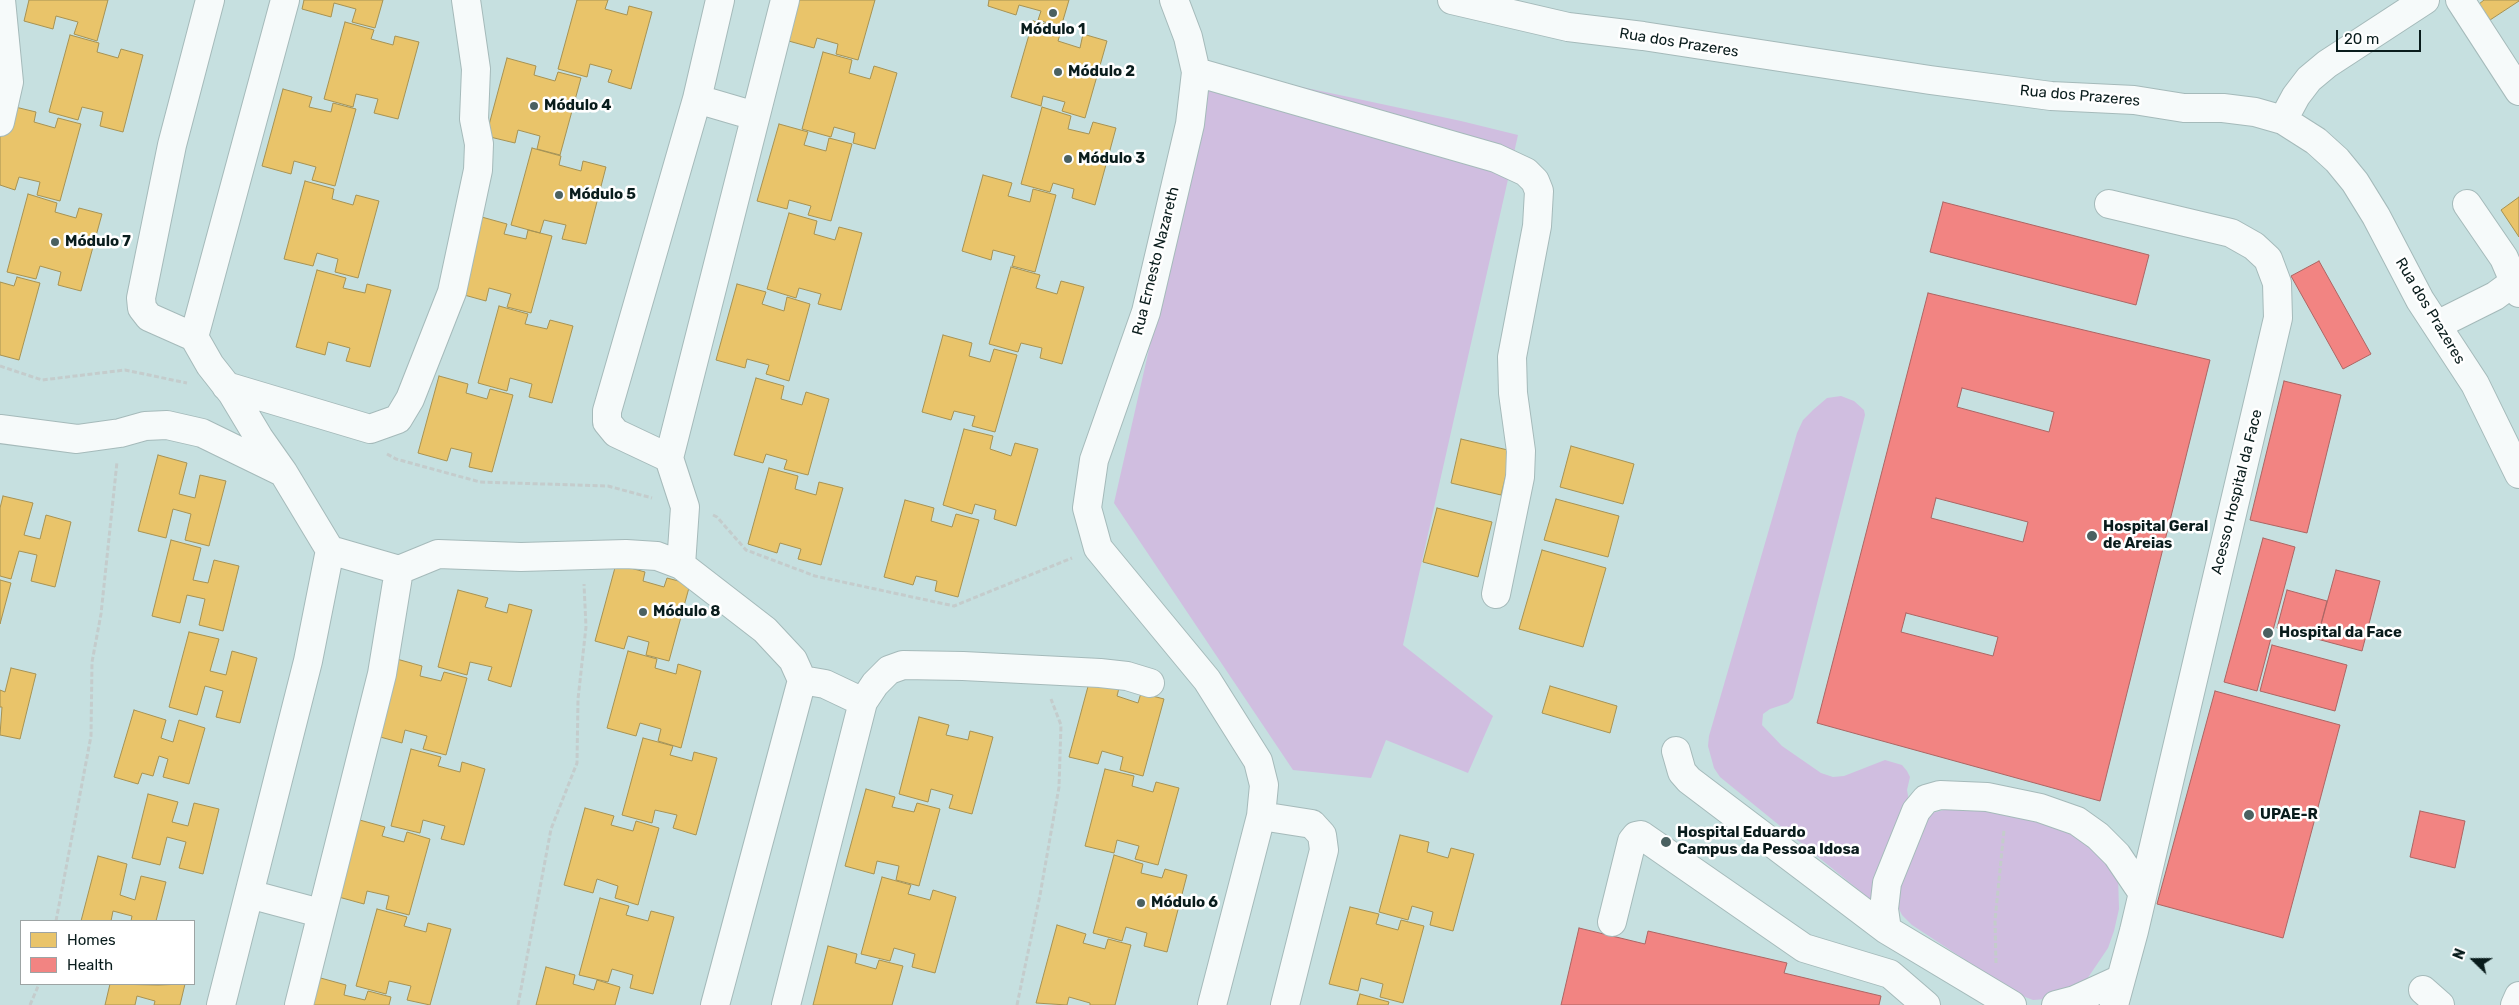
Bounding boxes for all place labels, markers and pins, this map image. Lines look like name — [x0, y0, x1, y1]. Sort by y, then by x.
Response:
marker: Módulo 1 — [1047, 7, 1059, 19]
place label: Módulo 1 — [1021, 21, 1085, 39]
place label: Módulo 2 — [1068, 63, 1135, 81]
marker: Módulo 2 — [1052, 66, 1064, 78]
place label: Módulo 4 — [544, 97, 612, 115]
marker: Módulo 4 — [528, 100, 540, 112]
place label: Módulo 3 — [1078, 150, 1145, 168]
marker: Módulo 3 — [1062, 153, 1074, 165]
place label: Módulo 5 — [569, 186, 636, 204]
marker: Módulo 5 — [553, 189, 565, 201]
place label: Módulo 7 — [65, 233, 131, 251]
marker: Módulo 7 — [49, 236, 61, 248]
place label: Hospital Geral de Areias — [2103, 518, 2208, 553]
marker: Hospital Geral de Areias — [2085, 529, 2099, 543]
place label: Módulo 8 — [653, 603, 720, 621]
marker: Módulo 8 — [637, 606, 649, 618]
place label: Hospital da Face — [2279, 624, 2402, 642]
marker: Hospital da Face — [2261, 626, 2275, 640]
place label: UPAE-R — [2260, 806, 2318, 824]
marker: UPAE-R — [2242, 808, 2256, 822]
place label: Hospital Eduardo Campus da Pessoa Idosa — [1677, 824, 1860, 859]
marker: Hospital Eduardo Campus da Pessoa Idosa — [1659, 835, 1673, 849]
place label: Módulo 6 — [1151, 894, 1218, 912]
marker: Módulo 6 — [1135, 897, 1147, 909]

